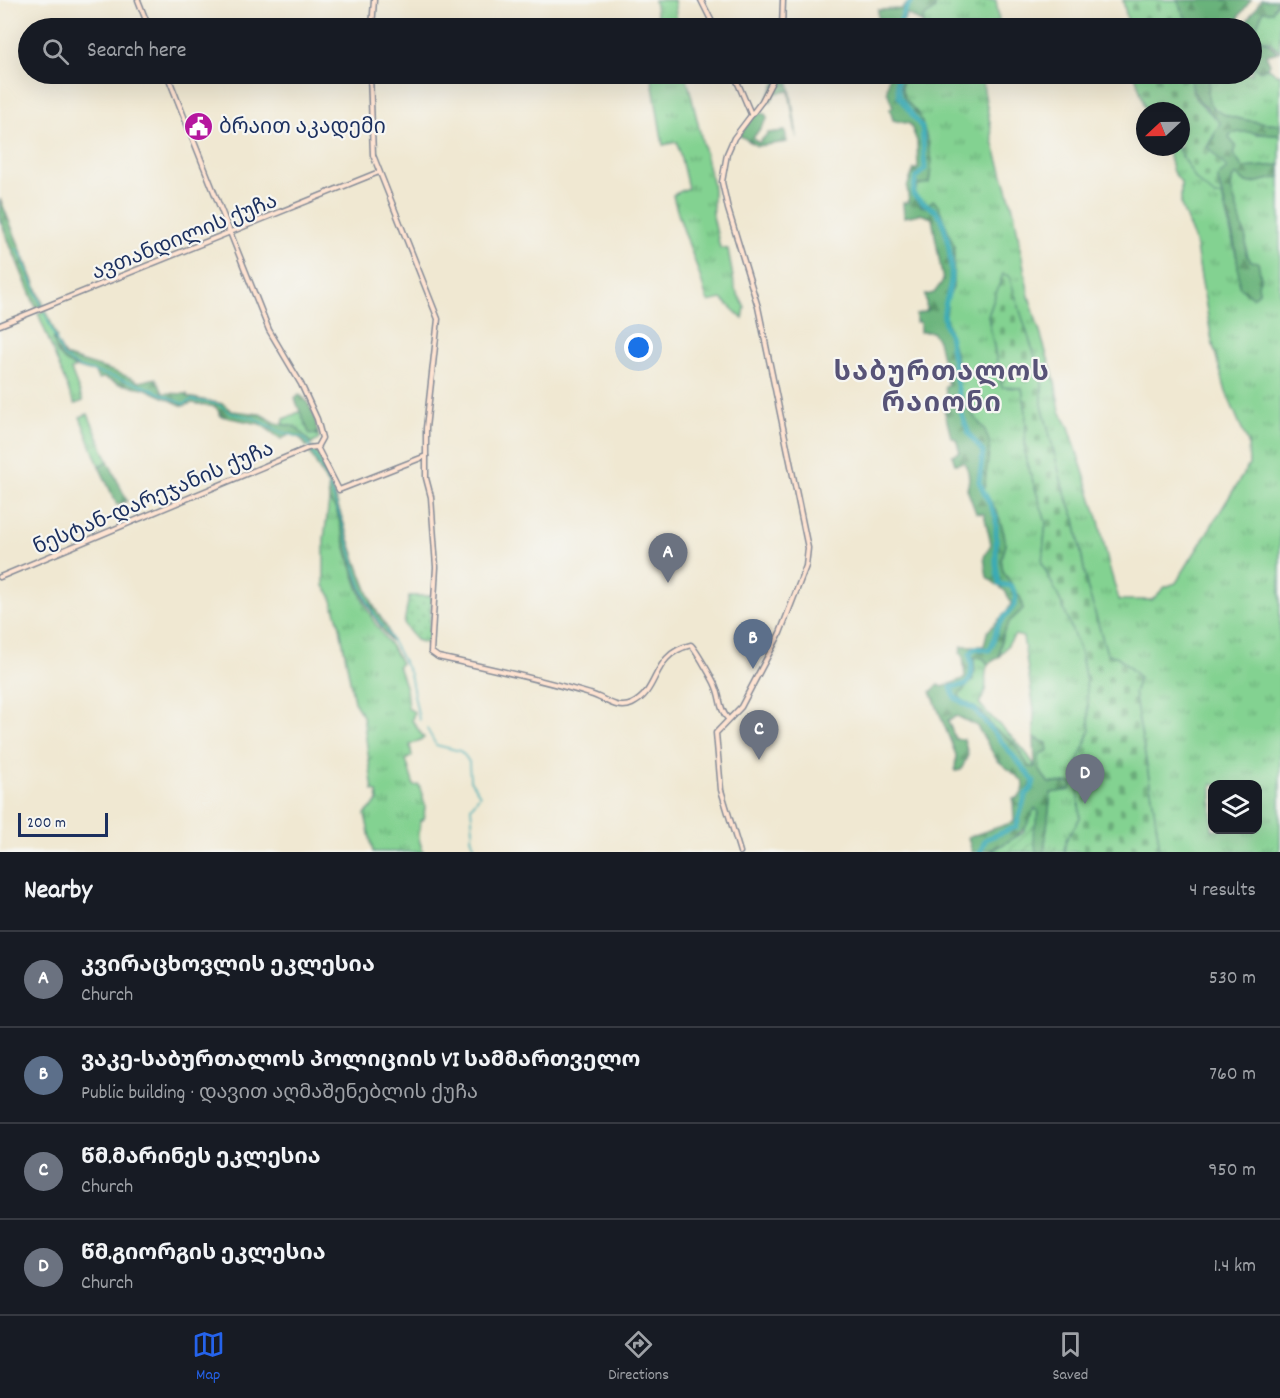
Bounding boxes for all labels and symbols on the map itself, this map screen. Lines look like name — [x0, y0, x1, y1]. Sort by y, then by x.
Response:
north arrow — [1136, 102, 1190, 156]
public building icon: ბრაით აკადემი — [182, 110, 214, 142]
place label: ბრაით აკადემი — [219, 114, 386, 144]
street label: ავთანდილის ქუჩა — [88, 188, 282, 290]
your location — [624, 333, 653, 362]
district label: საბურთალოს რაიონი — [834, 355, 1050, 425]
street label: ნესტან-დარეჯანის ქუჩა — [29, 435, 279, 564]
pin: A — [648, 534, 688, 583]
pin: B — [734, 620, 772, 669]
pin: C — [740, 710, 778, 760]
pin: D — [1066, 754, 1104, 804]
scale bar — [18, 810, 108, 838]

